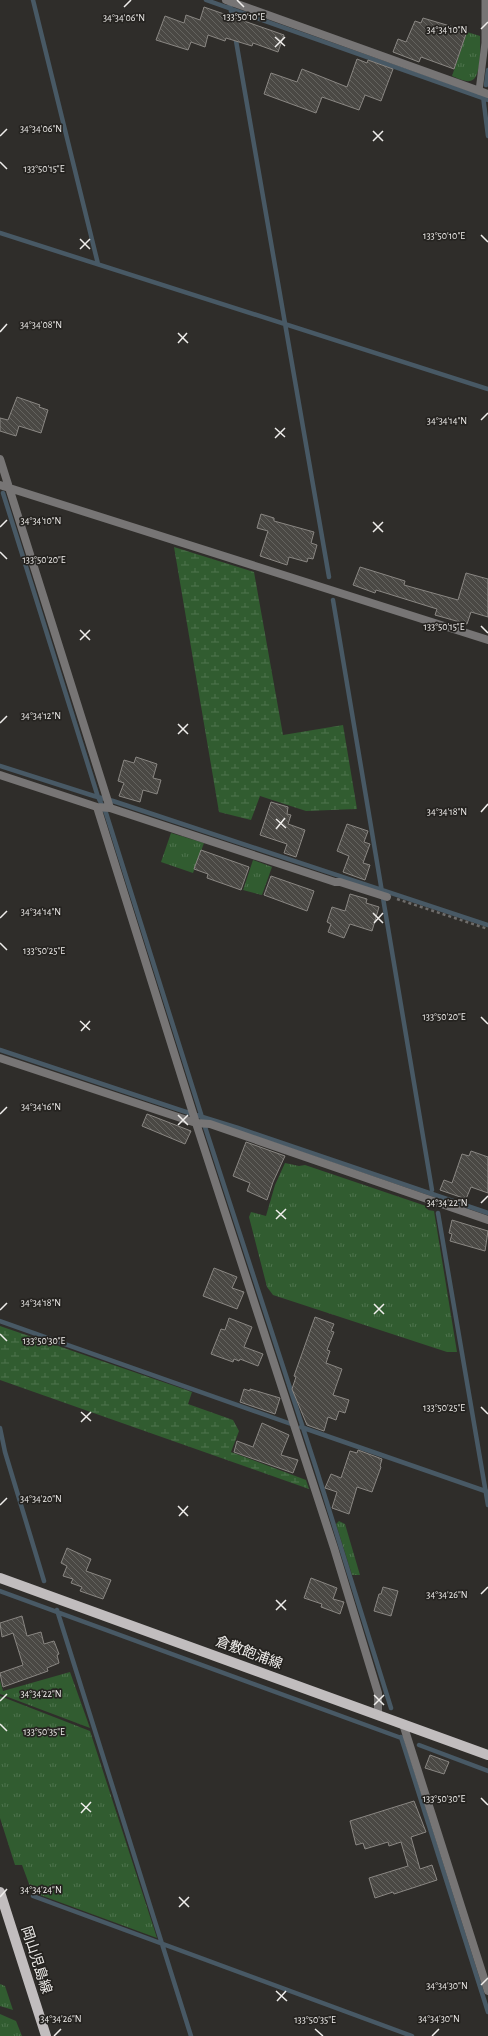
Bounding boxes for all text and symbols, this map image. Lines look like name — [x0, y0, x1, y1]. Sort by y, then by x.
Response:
text: 133°50'10"E — [223, 12, 265, 22]
text: 34°34'06"N — [103, 13, 145, 23]
text: 34°34'10"N — [427, 25, 467, 35]
text: 34°34'06"N — [20, 124, 62, 134]
text: 133°50'15"E — [24, 164, 65, 174]
text: 133°50'10"E — [423, 231, 465, 241]
text: 34°34'08"N — [20, 320, 62, 330]
text: 34°34'14"N — [427, 416, 467, 426]
text: 34°34'10"N — [21, 516, 61, 526]
text: 133°50'20"E — [22, 555, 66, 565]
text: 133°50'15"E — [424, 622, 465, 632]
text: 34°34'12"N — [21, 711, 61, 721]
text: 34°34'18"N — [427, 807, 467, 817]
text: 34°34'14"N — [21, 907, 61, 917]
text: 133°50'25"E — [23, 946, 65, 956]
text: 133°50'20"E — [422, 1012, 466, 1022]
text: 34°34'16"N — [21, 1102, 61, 1112]
text: 34°34'22"N — [426, 1198, 468, 1208]
text: 34°34'18"N — [21, 1298, 61, 1308]
text: 133°50'30"E — [23, 1336, 66, 1346]
text: 133°50'25"E — [423, 1403, 465, 1413]
text: 34°34'20"N — [20, 1494, 62, 1504]
text: 34°34'26"N — [426, 1590, 468, 1600]
street label: 倉敷飽浦線 — [214, 1633, 285, 1672]
text: 34°34'22"N — [20, 1689, 62, 1699]
text: 133°50'35"E — [23, 1727, 65, 1737]
text: 133°50'30"E — [423, 1794, 466, 1804]
text: 34°34'24"N — [20, 1885, 62, 1895]
street label: 岡山児島線 — [19, 1924, 54, 1995]
text: 34°34'30"N — [426, 1981, 468, 1991]
text: 34°34'26"N — [40, 2014, 82, 2024]
text: 34°34'30"N — [418, 2014, 460, 2024]
text: 133°50'35"E — [294, 2015, 336, 2025]

